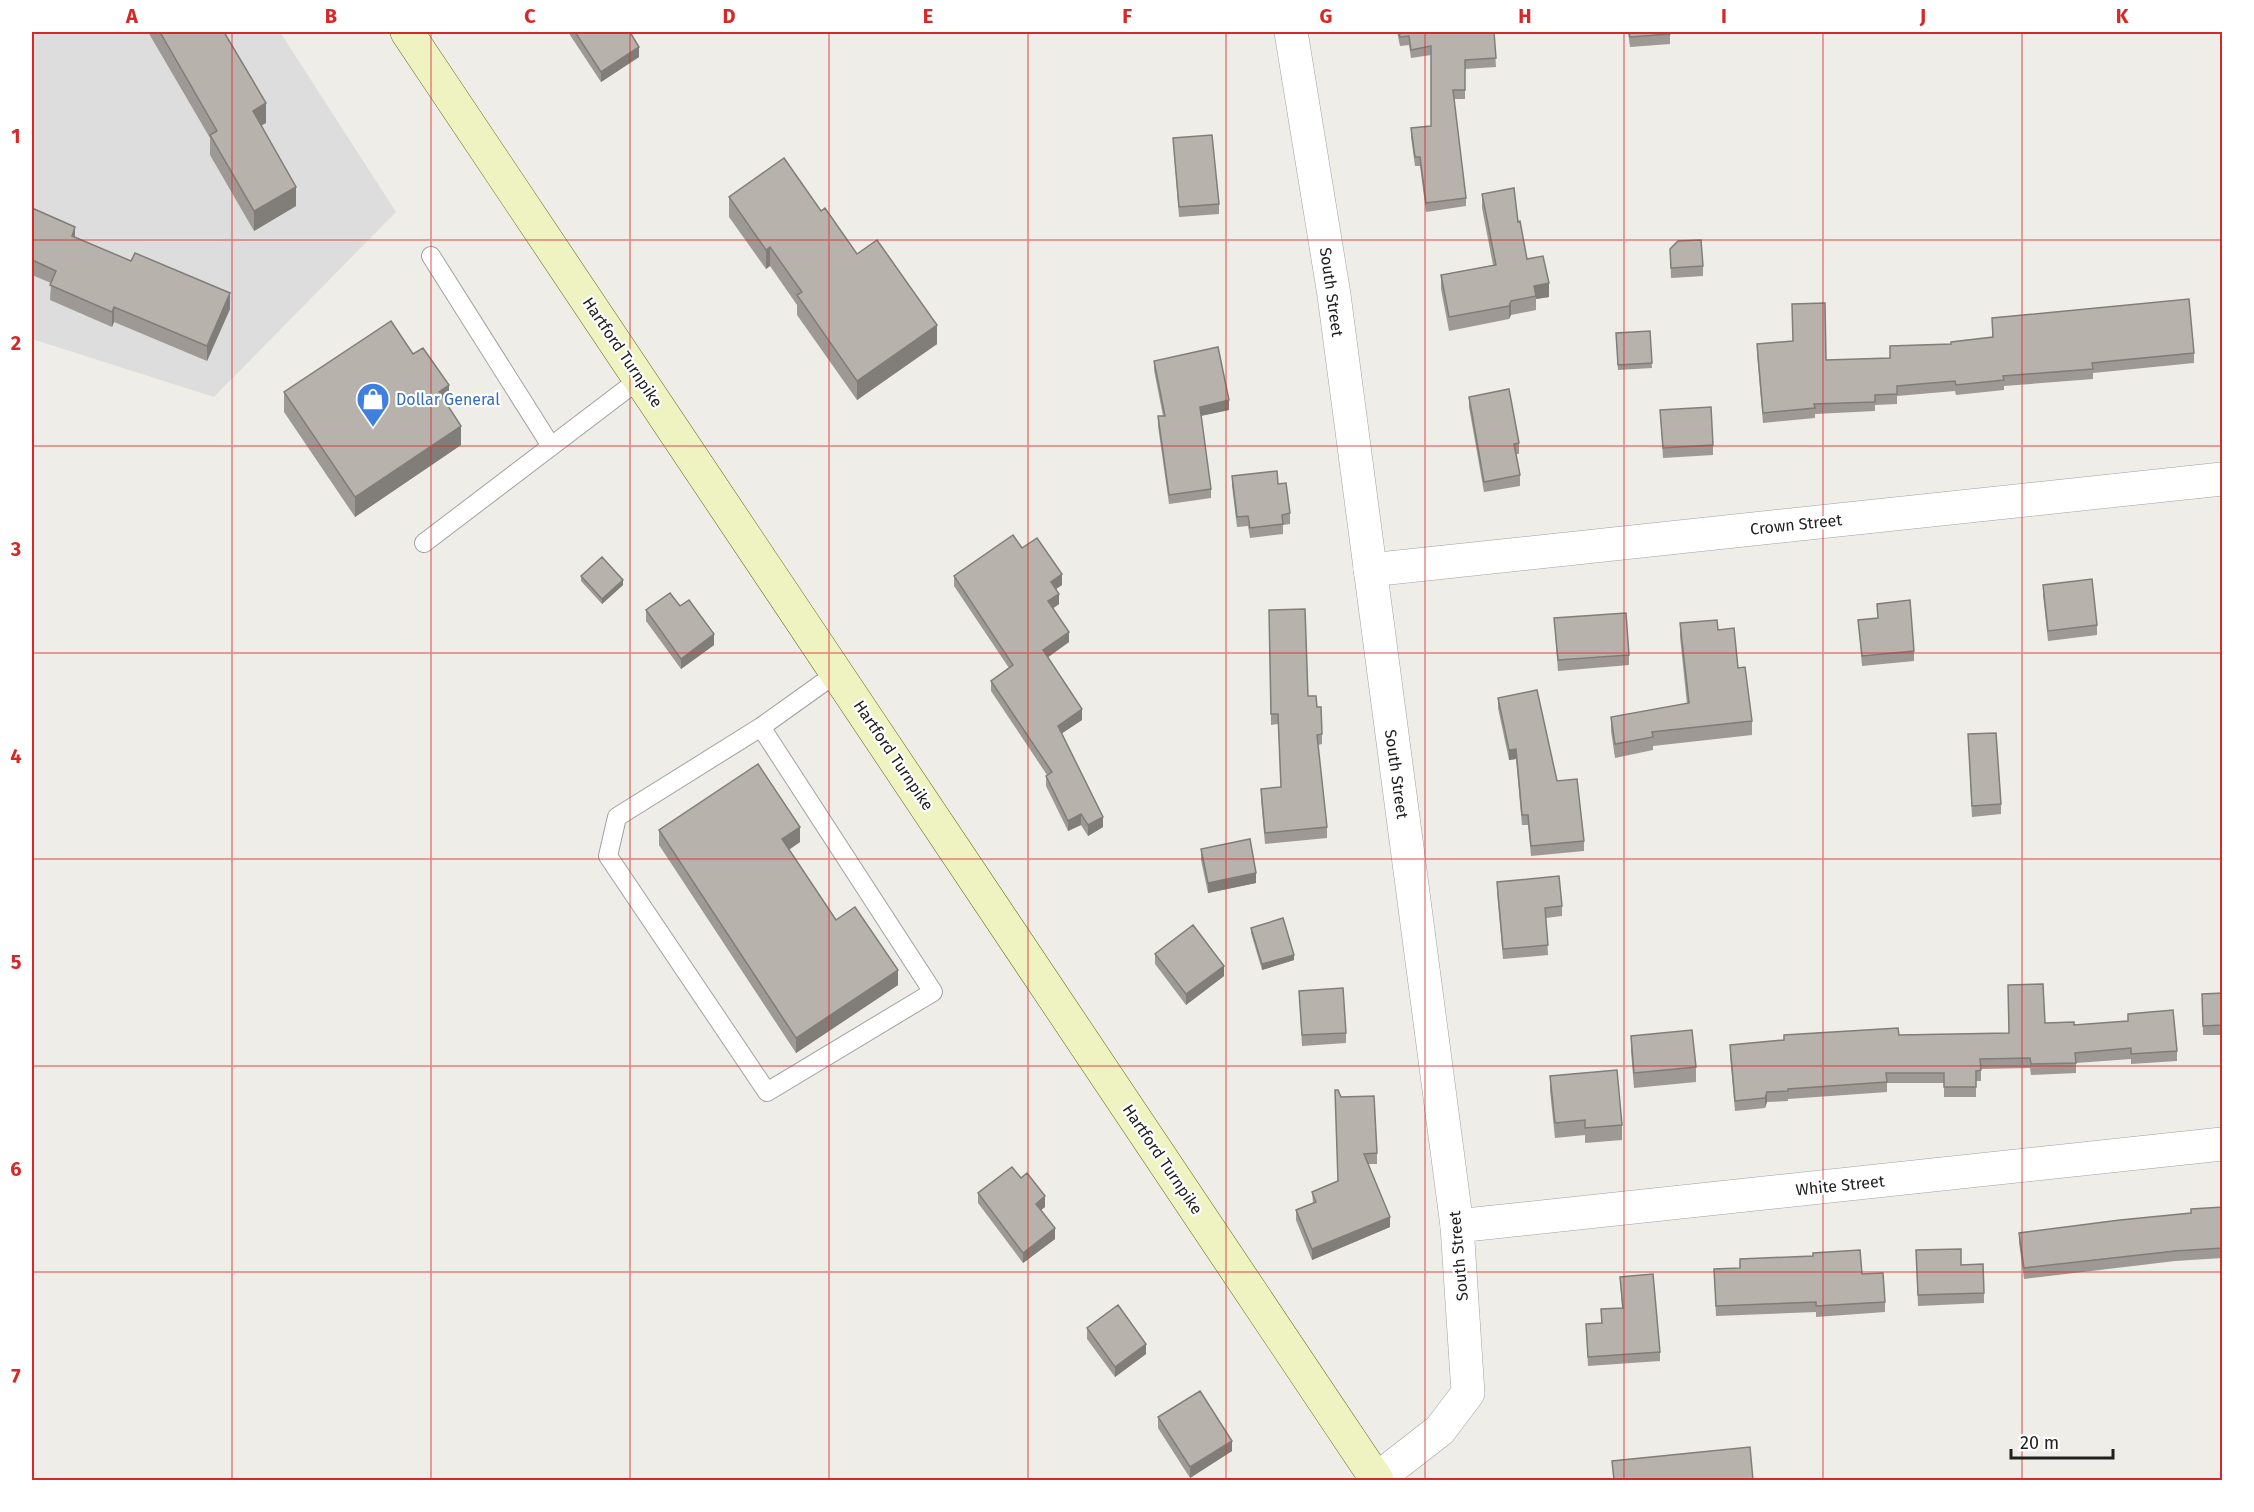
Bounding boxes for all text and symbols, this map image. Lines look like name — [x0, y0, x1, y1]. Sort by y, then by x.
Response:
text: A — [125, 4, 139, 28]
text: B — [325, 4, 337, 28]
text: C — [524, 4, 536, 28]
text: D — [722, 4, 736, 28]
text: E — [923, 4, 933, 28]
text: F — [1122, 4, 1132, 28]
text: G — [1320, 4, 1332, 28]
text: H — [1518, 4, 1532, 28]
text: I — [1721, 4, 1727, 28]
text: J — [1919, 4, 1926, 28]
text: K — [2116, 4, 2129, 28]
text: 1 — [11, 124, 21, 148]
street label: South Street — [1316, 246, 1347, 338]
street label: Hartford Turnpike — [579, 294, 666, 411]
text: 2 — [11, 331, 21, 355]
shop icon: Dollar General — [355, 381, 391, 428]
place label: Dollar General — [396, 390, 500, 409]
street label: Crown Street — [1749, 510, 1843, 539]
text: 3 — [10, 537, 21, 561]
street label: Hartford Turnpike — [850, 697, 937, 814]
street label: South Street — [1381, 728, 1412, 820]
text: 4 — [10, 744, 22, 768]
text: 5 — [11, 950, 22, 974]
street label: Hartford Turnpike — [1119, 1101, 1206, 1218]
text: 6 — [10, 1157, 22, 1181]
street label: White Street — [1795, 1171, 1886, 1200]
street label: South Street — [1445, 1210, 1472, 1302]
text: 7 — [11, 1364, 21, 1388]
scale bar — [2011, 1422, 2113, 1460]
text: 20 m — [2020, 1432, 2059, 1454]

